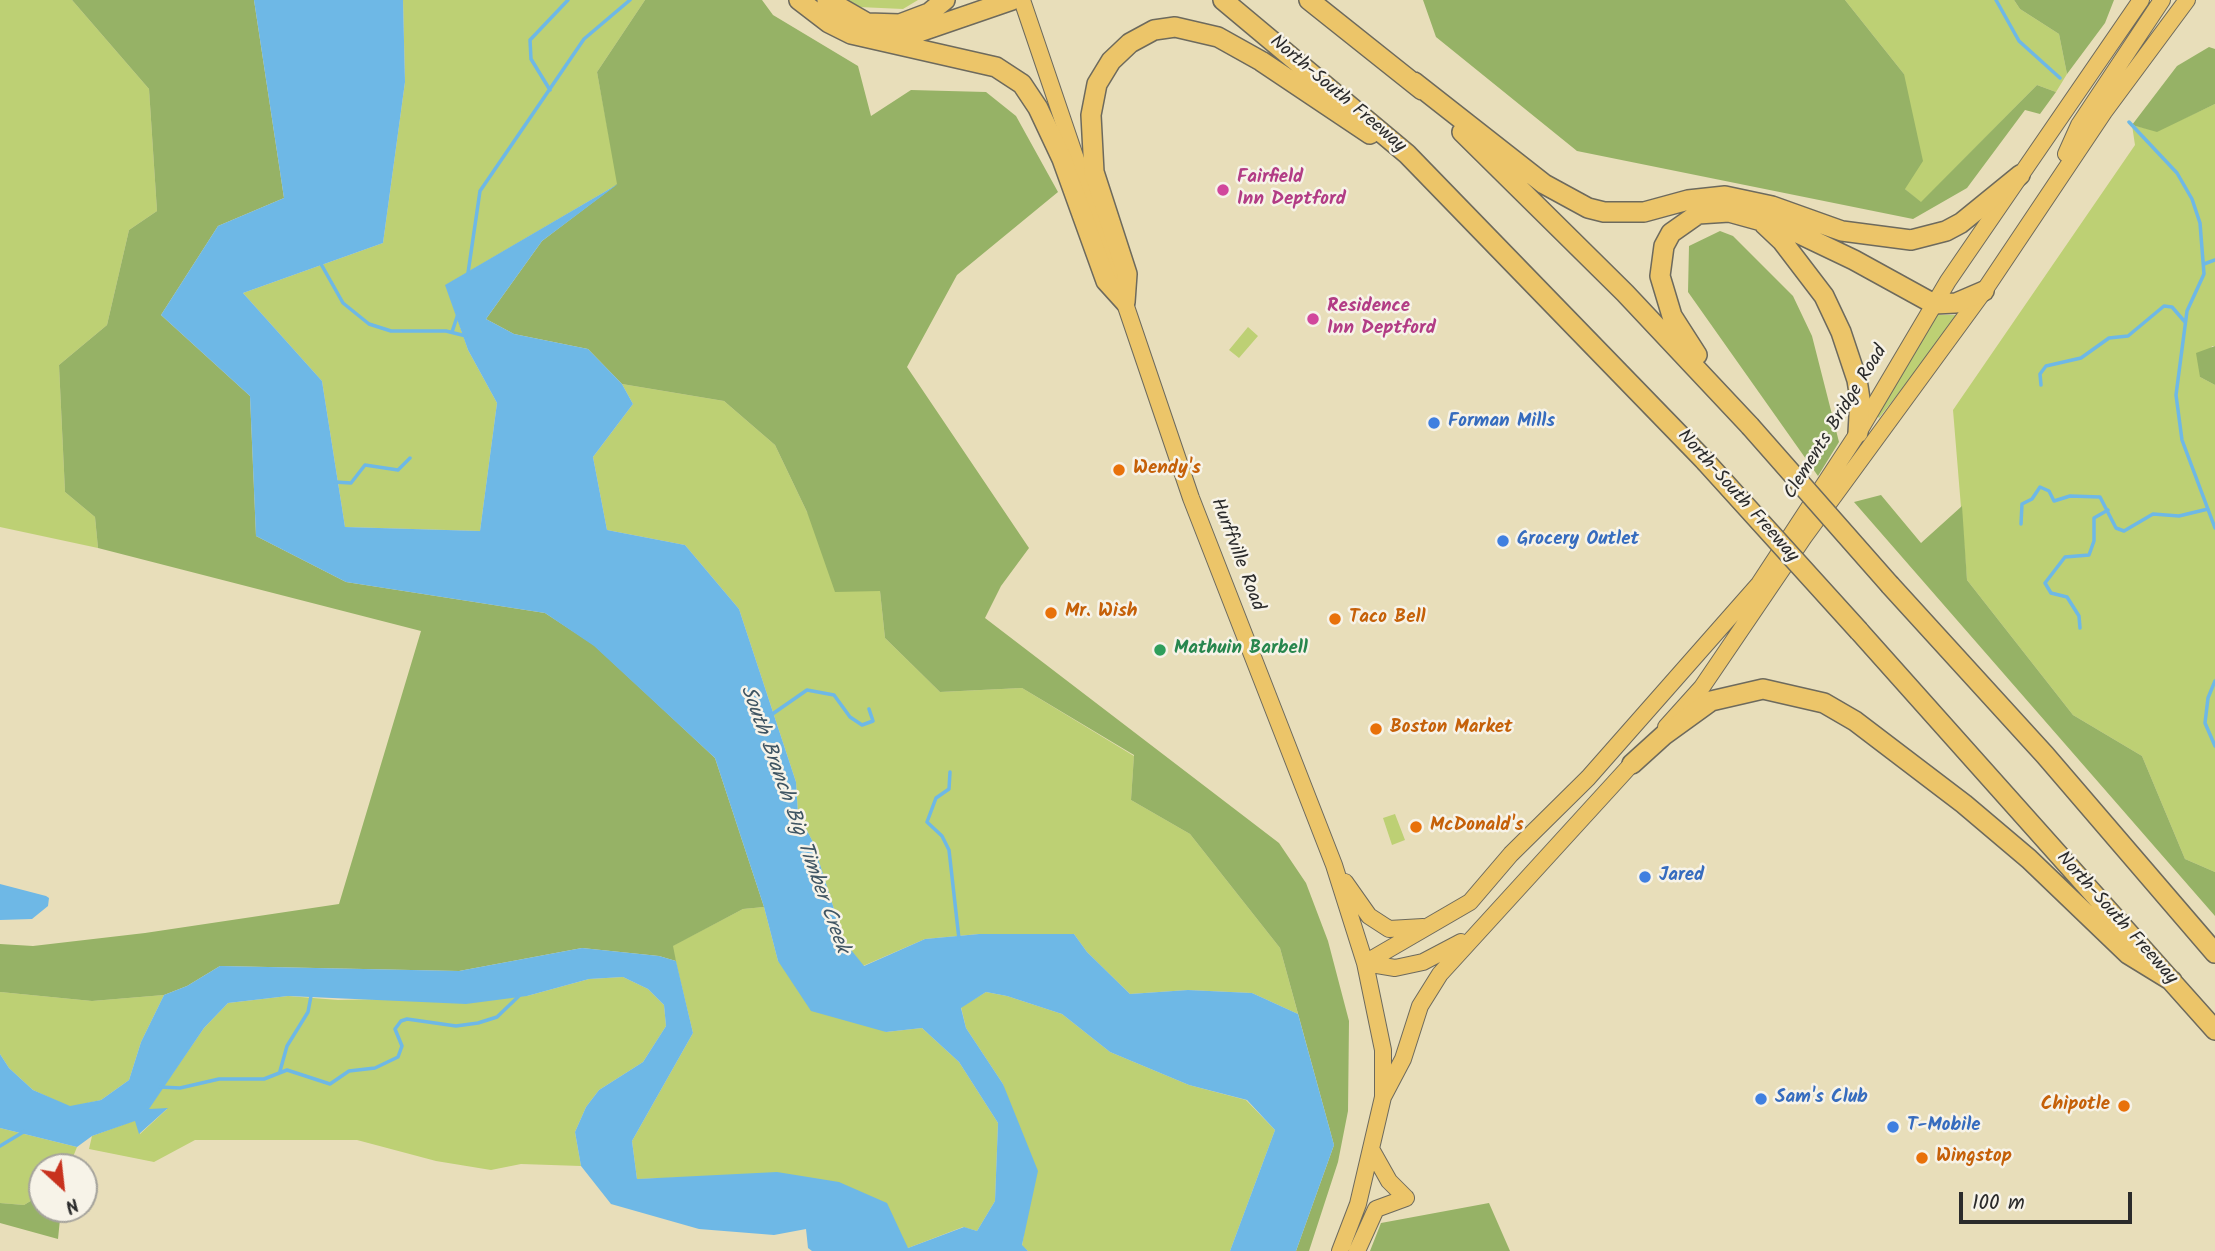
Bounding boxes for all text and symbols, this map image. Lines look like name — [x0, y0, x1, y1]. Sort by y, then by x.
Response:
street label: North-South Freeway — [1264, 31, 1410, 159]
place label: Fairfield Inn Deptford — [1237, 168, 1346, 212]
marker: Fairfield Inn Deptford — [1215, 182, 1231, 198]
place label: Residence Inn Deptford — [1327, 297, 1436, 341]
marker: Residence Inn Deptford — [1305, 311, 1321, 327]
street label: Clements Bridge Road — [1780, 342, 1894, 504]
place label: Forman Mills — [1448, 412, 1555, 434]
marker: Forman Mills — [1426, 415, 1442, 431]
street label: North-South Freeway — [1671, 426, 1803, 568]
place label: Wendy's — [1133, 459, 1201, 481]
marker: Wendy's — [1111, 462, 1127, 478]
street label: Hurffville Road — [1204, 496, 1268, 614]
place label: Grocery Outlet — [1517, 530, 1639, 552]
marker: Grocery Outlet — [1495, 533, 1511, 549]
place label: Mr. Wish — [1065, 602, 1137, 624]
marker: Mr. Wish — [1043, 605, 1059, 621]
place label: Taco Bell — [1349, 608, 1426, 630]
marker: Taco Bell — [1327, 611, 1343, 627]
place label: Mathuin Barbell — [1174, 639, 1308, 661]
marker: Mathuin Barbell — [1152, 642, 1168, 658]
water label: South Branch Big Timber Creek — [733, 683, 853, 957]
place label: Boston Market — [1390, 718, 1513, 740]
marker: Boston Market — [1368, 721, 1384, 737]
place label: McDonald's — [1430, 816, 1524, 838]
marker: McDonald's — [1408, 819, 1424, 835]
street label: North-South Freeway — [2050, 848, 2182, 990]
place label: Jared — [1659, 866, 1704, 888]
marker: Jared — [1637, 869, 1653, 885]
place label: Sam's Club — [1775, 1088, 1868, 1110]
marker: Sam's Club — [1753, 1091, 1769, 1107]
place label: Chipotle — [2041, 1095, 2110, 1117]
marker: Chipotle — [2116, 1098, 2132, 1114]
place label: T-Mobile — [1907, 1116, 1980, 1138]
marker: T-Mobile — [1885, 1119, 1901, 1135]
place label: Wingstop — [1936, 1147, 2012, 1169]
marker: Wingstop — [1914, 1150, 1930, 1166]
north arrow — [28, 1153, 98, 1223]
scale bar — [1963, 1178, 2136, 1222]
text: 100 m — [1972, 1187, 2025, 1220]
text: N — [59, 1189, 84, 1221]

